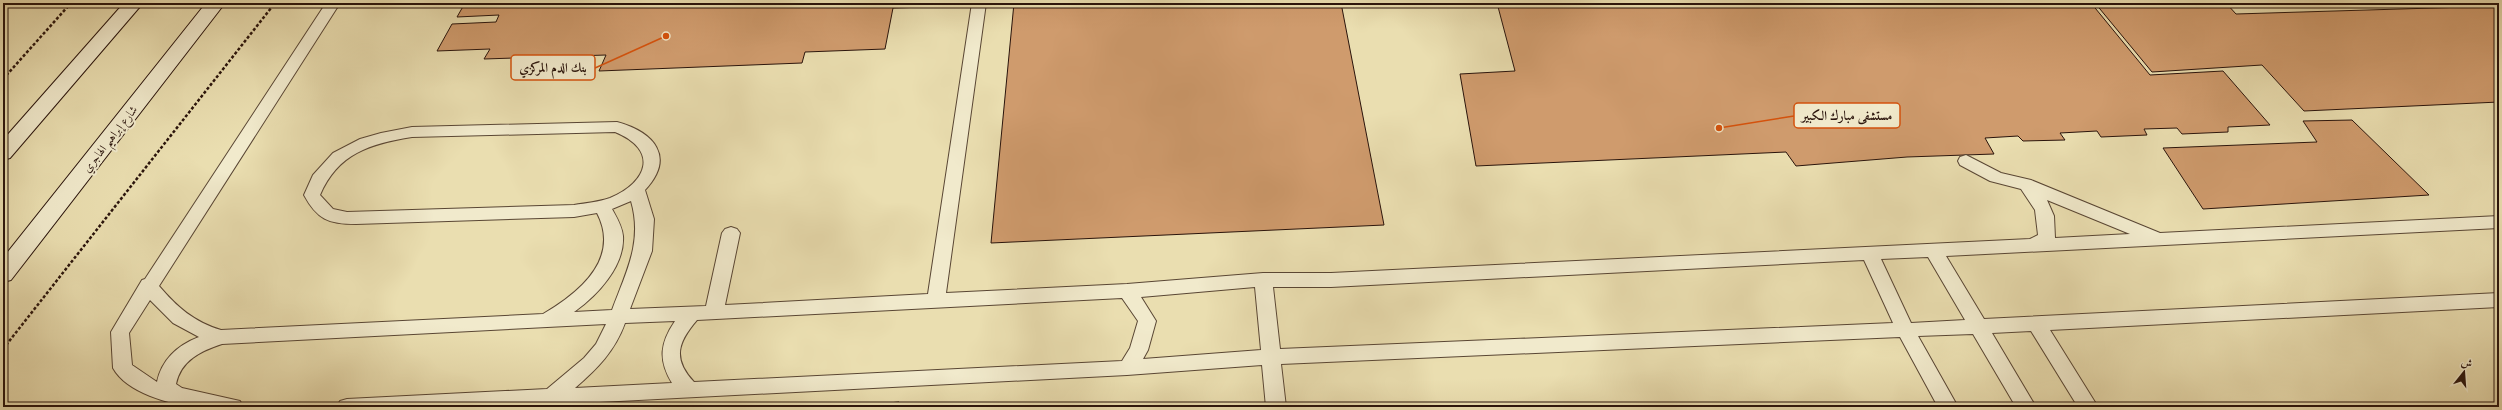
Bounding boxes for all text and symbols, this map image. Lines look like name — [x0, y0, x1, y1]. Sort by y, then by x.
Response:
callout: بنك الدم المركزي — [511, 55, 595, 80]
text: بنك الدم المركزي — [519, 60, 587, 79]
street label: شارع إبراهيم الهاجري — [80, 103, 144, 178]
callout: مستشفى مبارك الكبير — [1794, 103, 1900, 128]
text: مستشفى مبارك الكبير — [1800, 108, 1892, 125]
north arrow — [2444, 352, 2484, 392]
text: ش — [2459, 355, 2474, 372]

